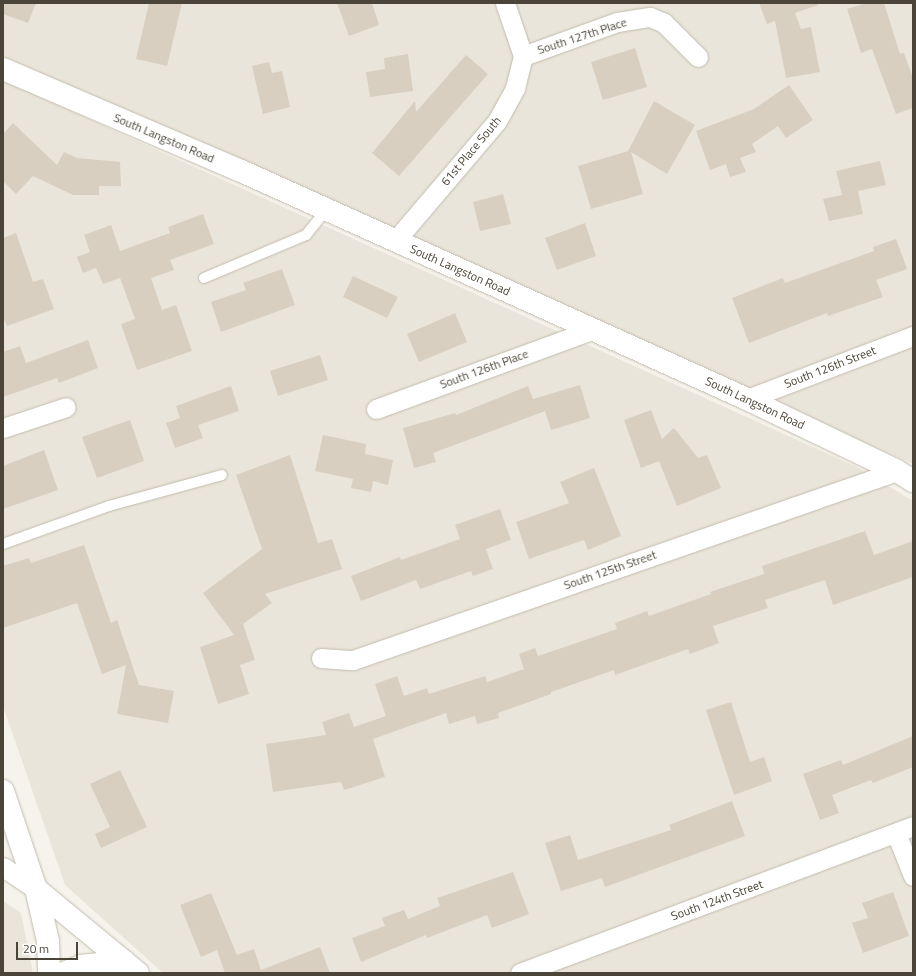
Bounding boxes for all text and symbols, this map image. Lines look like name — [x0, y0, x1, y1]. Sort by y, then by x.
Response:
street label: South 127th Place — [536, 15, 628, 57]
street label: South Langston Road — [111, 110, 217, 166]
street label: 61st Place South — [438, 114, 504, 188]
street label: South Langston Road — [408, 241, 512, 299]
street label: South 126th Street — [782, 343, 878, 391]
street label: South 126th Place — [438, 346, 530, 392]
street label: South Langston Road — [703, 374, 807, 432]
street label: South 125th Street — [562, 547, 658, 593]
street label: South 124th Street — [669, 877, 765, 923]
scale bar — [18, 934, 80, 960]
text: 20 m — [23, 939, 49, 958]

